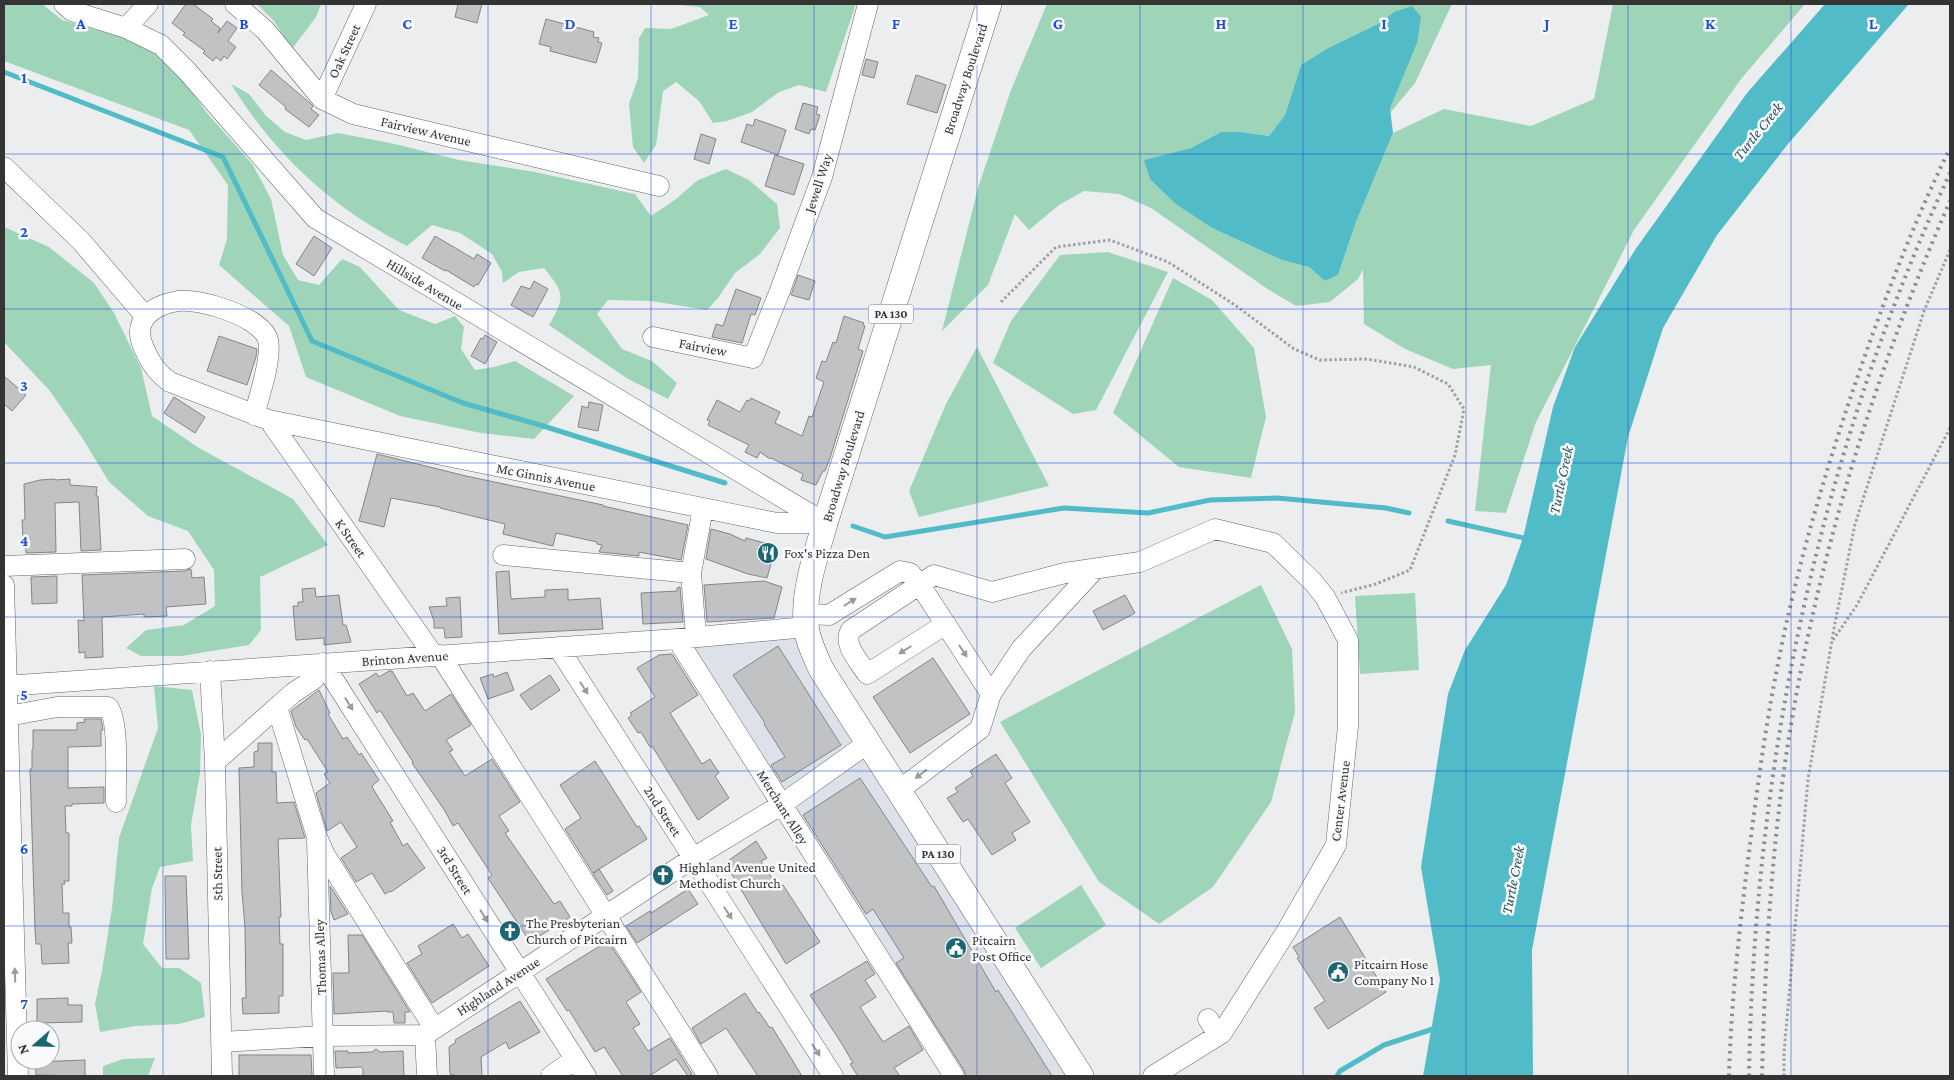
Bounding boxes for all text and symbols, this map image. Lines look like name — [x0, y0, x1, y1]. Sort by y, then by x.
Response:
text: A — [75, 15, 86, 32]
text: B — [239, 15, 249, 32]
text: C — [402, 15, 412, 32]
text: D — [564, 15, 576, 32]
text: E — [728, 15, 738, 32]
text: F — [892, 15, 901, 32]
text: G — [1053, 15, 1063, 32]
text: H — [1216, 15, 1227, 32]
text: I — [1381, 15, 1387, 32]
text: J — [1542, 15, 1550, 32]
text: K — [1705, 15, 1716, 32]
text: L — [1869, 15, 1878, 32]
street label: Oak Street — [325, 21, 364, 81]
street label: Broadway Boulevard — [940, 21, 991, 136]
text: 1 — [21, 69, 27, 86]
water label: Turtle Creek — [1730, 98, 1787, 163]
street label: Fairview Avenue — [379, 113, 473, 149]
street label: Jewell Way — [800, 151, 835, 217]
text: 2 — [20, 223, 28, 240]
street label: Hillside Avenue — [384, 255, 466, 313]
road number: PA 130 — [868, 304, 914, 324]
street label: Fairview — [678, 335, 729, 360]
text: 3 — [20, 377, 28, 394]
street label: Broadway Boulevard — [818, 408, 868, 524]
water label: Turtle Creek — [1546, 443, 1576, 515]
street label: Mc Ginnis Avenue — [495, 460, 597, 494]
street label: K Street — [332, 516, 370, 561]
text: 4 — [20, 532, 29, 549]
restaurant icon: Fox's Pizza Den — [756, 541, 780, 565]
place label: Fox's Pizza Den — [784, 545, 870, 561]
one-way arrow — [844, 597, 857, 606]
one-way arrow — [959, 644, 968, 657]
one-way arrow — [898, 645, 911, 655]
street label: Brinton Avenue — [361, 647, 449, 669]
one-way arrow — [579, 682, 589, 695]
text: 5 — [20, 686, 28, 703]
one-way arrow — [345, 698, 354, 711]
street label: Center Avenue — [1327, 760, 1353, 842]
street label: Merchant Alley — [754, 767, 813, 848]
one-way arrow — [915, 768, 928, 779]
street label: 2nd Street — [641, 783, 685, 840]
text: 6 — [20, 840, 28, 857]
street label: 3rd Street — [434, 843, 476, 897]
water label: Turtle Creek — [1499, 843, 1528, 915]
road number: PA 130 — [916, 844, 960, 864]
street label: 5th Street — [209, 846, 225, 901]
place label: Highland Avenue United Methodist Church — [679, 859, 817, 891]
church icon: Highland Avenue United Methodist Church — [651, 863, 675, 887]
one-way arrow — [724, 907, 733, 920]
one-way arrow — [479, 909, 488, 922]
place label: The Presbyterian Church of Pitcairn — [526, 915, 628, 947]
street label: Thomas Alley — [311, 918, 329, 995]
church icon: The Presbyterian Church of Pitcairn — [498, 919, 522, 943]
place label: Pitcairn Post Office — [972, 932, 1031, 964]
public building icon: Pitcairn Post Office — [944, 936, 968, 960]
street label: Highland Avenue — [453, 953, 543, 1019]
place label: Pitcairn Hose Company No 1 — [1354, 956, 1434, 988]
public building icon: Pitcairn Hose Company No 1 — [1326, 960, 1350, 984]
one-way arrow — [11, 967, 19, 983]
text: 7 — [20, 995, 28, 1012]
north arrow — [10, 1020, 60, 1070]
text: N — [13, 1042, 32, 1057]
one-way arrow — [812, 1044, 821, 1057]

